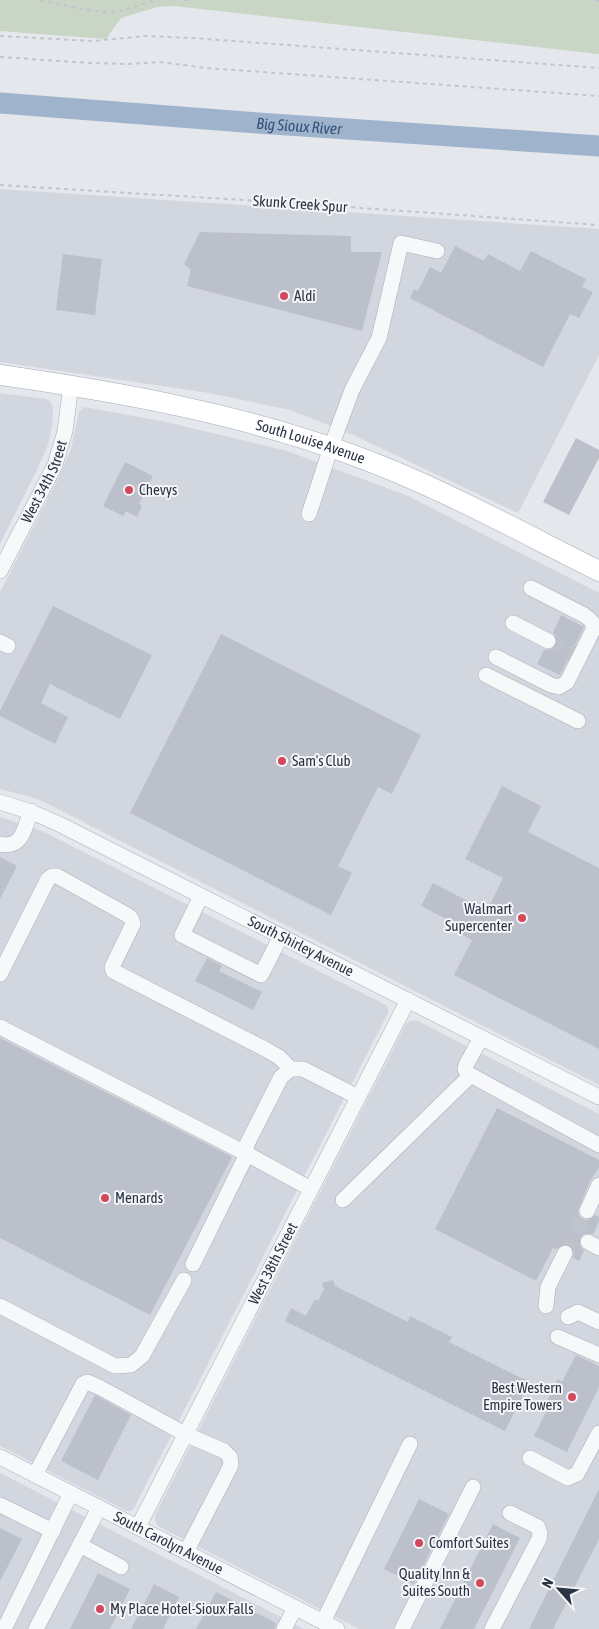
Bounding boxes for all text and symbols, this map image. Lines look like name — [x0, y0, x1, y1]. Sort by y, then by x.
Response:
water label: Big Sioux River — [256, 114, 344, 138]
street label: Skunk Creek Spur — [252, 192, 348, 215]
place label: Aldi — [294, 287, 316, 304]
marker: Aldi — [278, 290, 290, 302]
street label: South Louise Avenue — [254, 416, 368, 467]
street label: West 34th Street — [17, 438, 70, 526]
place label: Chevys — [139, 481, 177, 498]
marker: Chevys — [123, 484, 135, 496]
place label: Sam's Club — [292, 752, 351, 769]
marker: Sam's Club — [276, 755, 288, 767]
place label: Walmart Supercenter — [445, 900, 513, 934]
street label: South Shirley Avenue — [245, 912, 357, 980]
marker: Walmart Supercenter — [516, 912, 528, 924]
place label: Menards — [115, 1189, 163, 1206]
marker: Menards — [99, 1192, 111, 1204]
street label: West 38th Street — [245, 1220, 301, 1307]
place label: Best Western Empire Towers — [483, 1379, 562, 1413]
marker: Best Western Empire Towers — [566, 1391, 578, 1403]
street label: South Carolyn Avenue — [111, 1508, 226, 1578]
place label: Comfort Suites — [429, 1534, 509, 1551]
marker: Comfort Suites — [413, 1537, 425, 1549]
north arrow — [534, 1564, 584, 1614]
place label: Quality Inn & Suites South — [399, 1565, 470, 1599]
text: N — [538, 1576, 556, 1590]
marker: Quality Inn & Suites South — [474, 1577, 486, 1589]
place label: My Place Hotel-Sioux Falls — [110, 1600, 254, 1617]
marker: My Place Hotel-Sioux Falls — [94, 1603, 106, 1615]

